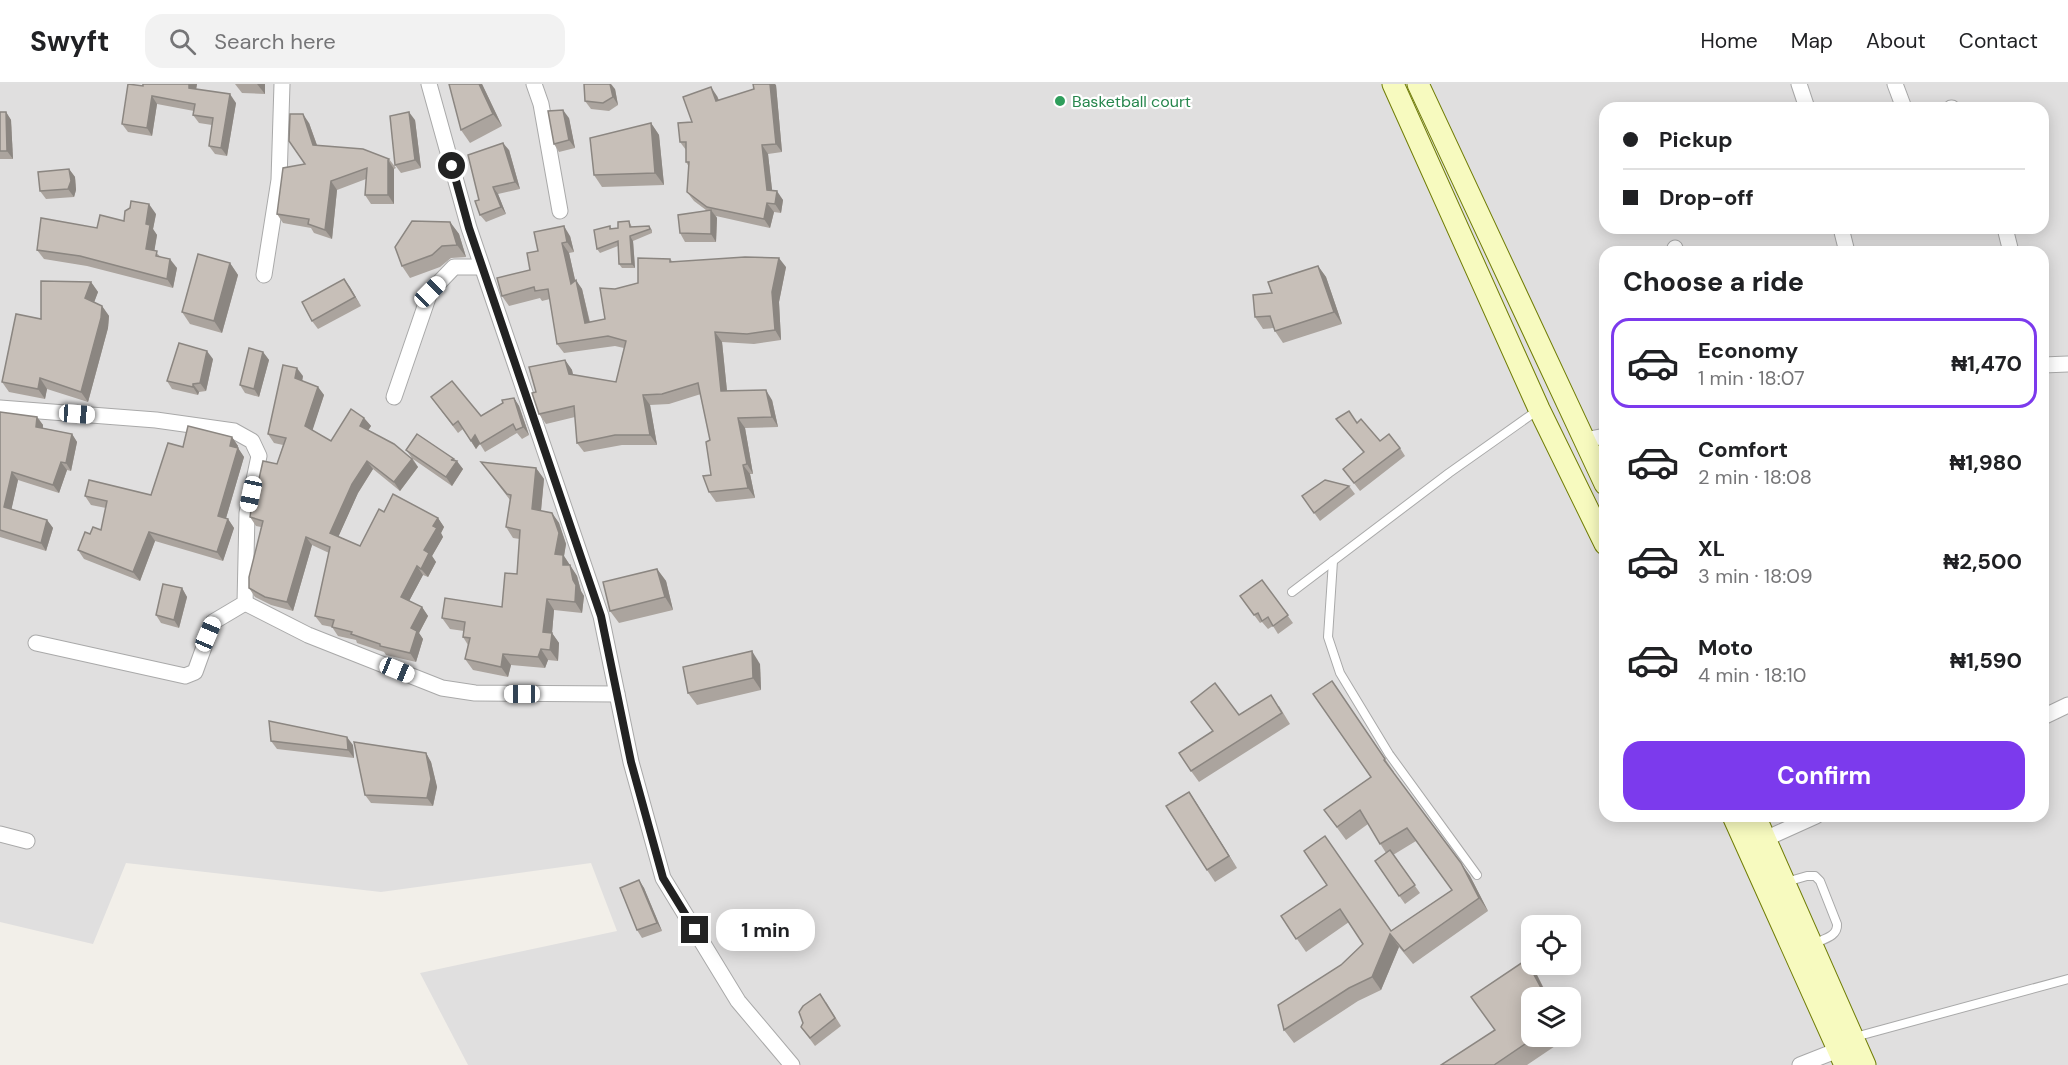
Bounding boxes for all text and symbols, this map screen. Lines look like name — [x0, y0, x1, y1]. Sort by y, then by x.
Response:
search box — [145, 14, 565, 68]
text: Swyft — [30, 23, 109, 60]
icon: search — [166, 25, 199, 58]
text: Search here — [214, 27, 336, 56]
text: Home — [1700, 27, 1758, 55]
text: Map — [1791, 27, 1833, 55]
text: About — [1866, 27, 1926, 55]
text: Contact — [1959, 27, 2038, 55]
place label: Basketball court — [1072, 91, 1191, 112]
marker: Basketball court — [1053, 94, 1067, 108]
text: Pickup — [1659, 125, 1733, 154]
route start — [438, 152, 465, 179]
text: Drop-off — [1659, 183, 1754, 212]
text: Choose a ride — [1623, 264, 1804, 299]
car — [411, 273, 449, 311]
icon: car — [1626, 336, 1680, 390]
text: Economy — [1698, 336, 1798, 365]
text: ₦1,470 — [1951, 349, 2022, 378]
text: 1 min · 18:07 — [1698, 365, 1805, 391]
car — [58, 404, 96, 424]
icon: car — [1626, 435, 1680, 489]
text: Comfort — [1698, 435, 1788, 464]
text: ₦1,980 — [1949, 448, 2022, 477]
text: 2 min · 18:08 — [1698, 464, 1812, 490]
car — [238, 475, 264, 513]
icon: car — [1626, 534, 1680, 588]
text: XL — [1698, 534, 1725, 563]
text: ₦2,500 — [1943, 547, 2022, 576]
text: 3 min · 18:09 — [1698, 563, 1813, 589]
car — [193, 614, 223, 654]
icon: car — [1626, 633, 1680, 687]
text: Moto — [1698, 633, 1753, 662]
text: ₦1,590 — [1950, 646, 2022, 675]
car — [377, 655, 417, 685]
text: 4 min · 18:10 — [1698, 662, 1807, 688]
car — [504, 685, 540, 703]
button: Confirm — [1623, 741, 2025, 810]
callout: 1 min — [716, 909, 815, 951]
map controls — [1521, 915, 1581, 1047]
button: locate — [1521, 915, 1581, 975]
route end — [681, 916, 708, 943]
text: 1 min — [741, 917, 790, 943]
button: layers — [1521, 987, 1581, 1047]

